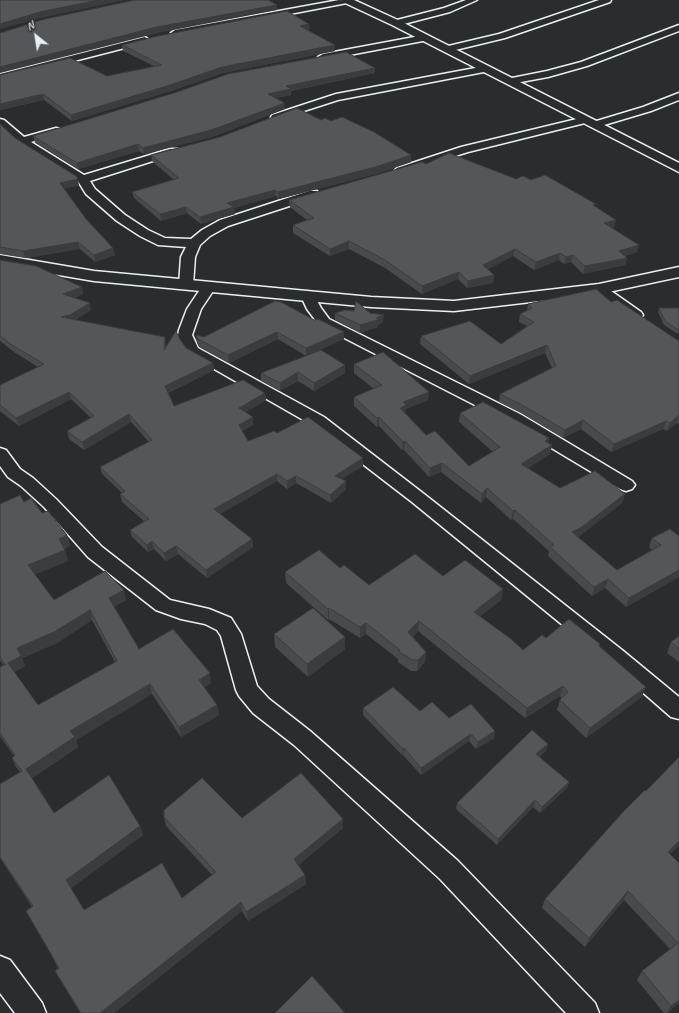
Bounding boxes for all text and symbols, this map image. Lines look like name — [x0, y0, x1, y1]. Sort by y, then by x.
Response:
north arrow — [16, 16, 56, 56]
text: N — [24, 18, 36, 33]

